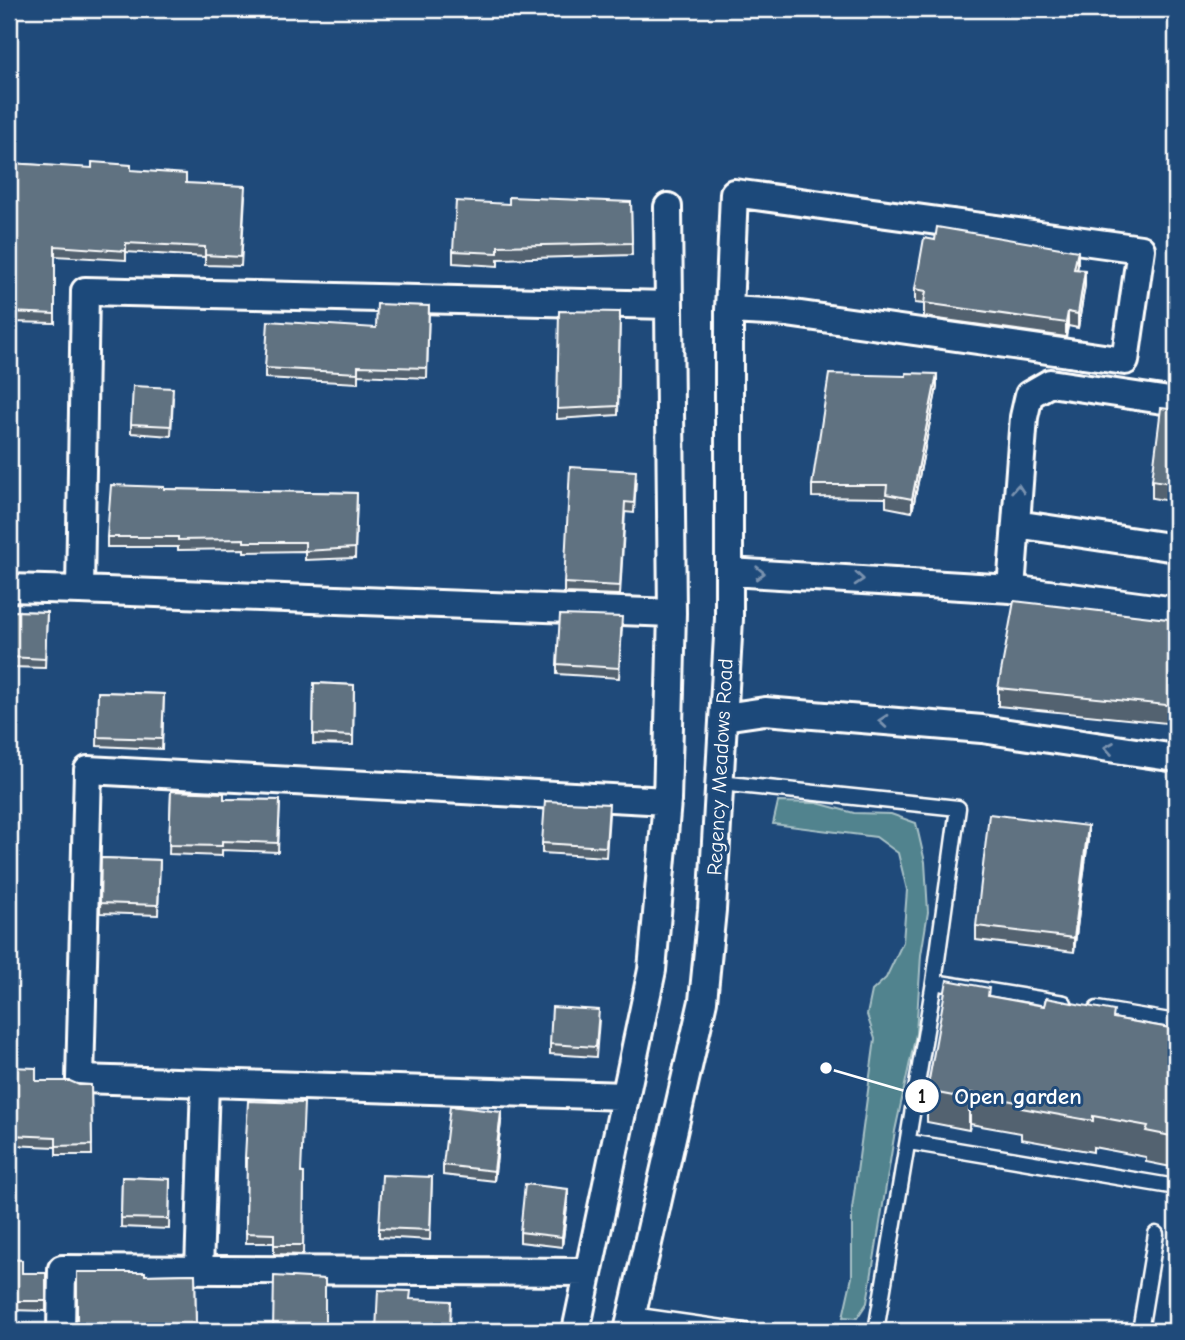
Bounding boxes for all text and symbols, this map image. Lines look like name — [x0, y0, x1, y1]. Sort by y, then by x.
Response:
one-way arrow — [1010, 483, 1025, 494]
one-way arrow — [755, 566, 766, 581]
one-way arrow — [854, 571, 865, 586]
street label: Regency Meadows Road — [702, 658, 738, 876]
one-way arrow — [877, 714, 888, 729]
one-way arrow — [1103, 741, 1115, 756]
callout: Open garden — [905, 1074, 1095, 1118]
text: Open garden — [954, 1083, 1082, 1110]
text: 1 — [918, 1084, 926, 1108]

